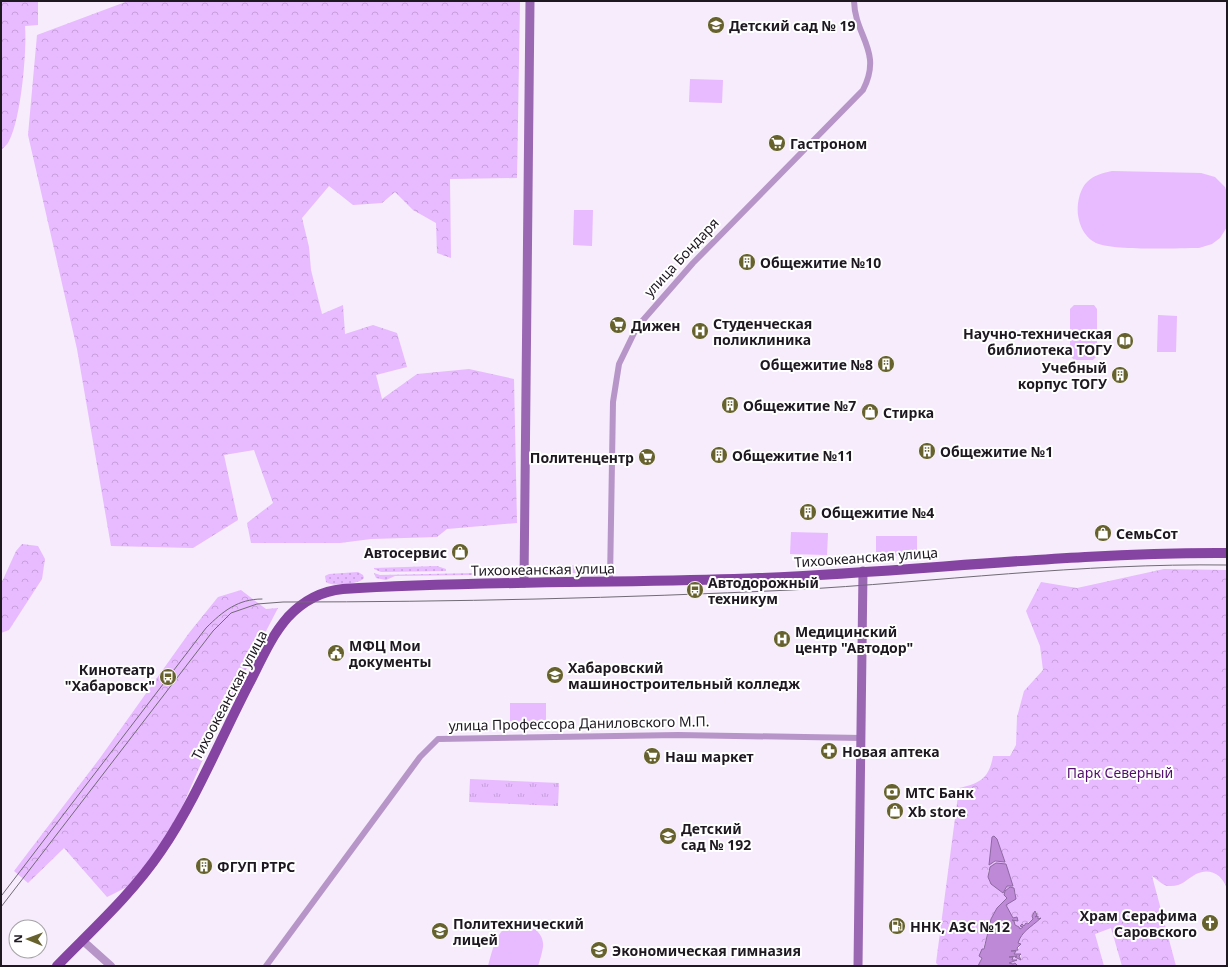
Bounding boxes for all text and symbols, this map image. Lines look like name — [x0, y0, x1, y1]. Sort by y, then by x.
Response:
school or university icon: Детский сад № 19 — [706, 15, 726, 35]
place label: Детский сад № 19 — [729, 16, 856, 35]
supermarket icon: Гастроном — [767, 133, 787, 153]
place label: Гастроном — [790, 134, 867, 153]
street label: улица Бондаря — [639, 213, 723, 301]
building icon: Общежитие №10 — [737, 252, 757, 272]
place label: Общежитие №10 — [760, 253, 881, 272]
place label: Студенческая поликлиника — [713, 314, 812, 349]
supermarket icon: Дижен — [608, 315, 628, 335]
place label: Дижен — [631, 316, 681, 335]
hospital icon: Студенческая поликлиника — [690, 321, 710, 341]
place label: Научно-техническая библиотека ТОГУ — [963, 324, 1113, 359]
library icon: Научно-техническая библиотека ТОГУ — [1115, 331, 1135, 351]
building icon: Общежитие №8 — [876, 354, 896, 374]
place label: Общежитие №8 — [760, 355, 873, 374]
place label: Учебный корпус ТОГУ — [1018, 358, 1108, 393]
building icon: Учебный корпус ТОГУ — [1110, 365, 1130, 385]
building icon: Общежитие №7 — [720, 395, 740, 415]
place label: Общежитие №7 — [743, 396, 856, 415]
shop icon: Стирка — [860, 402, 880, 422]
place label: Стирка — [883, 403, 934, 422]
building icon: Общежитие №1 — [917, 441, 937, 461]
place label: Общежитие №1 — [940, 442, 1053, 461]
building icon: Общежитие №11 — [709, 445, 729, 465]
place label: Общежитие №11 — [732, 446, 853, 465]
supermarket icon: Политенцентр — [637, 447, 657, 467]
place label: Политенцентр — [530, 448, 634, 467]
building icon: Общежитие №4 — [798, 502, 818, 522]
place label: Общежитие №4 — [821, 503, 934, 522]
shop icon: СемьСот — [1093, 523, 1113, 543]
place label: СемьСот — [1116, 524, 1178, 543]
shop icon: Автосервис — [450, 542, 470, 562]
street label: Тихоокеанская улица — [793, 542, 939, 572]
place label: Автосервис — [364, 543, 447, 562]
street label: Тихоокеанская улица — [471, 558, 615, 580]
place label: Автодорожный техникум — [708, 573, 819, 608]
bus stop icon: Автодорожный техникум — [685, 580, 705, 600]
place label: Медицинский центр "Автодор" — [795, 622, 913, 657]
street label: Тихоокеанская улица — [187, 627, 271, 763]
hospital icon: Медицинский центр "Автодор" — [772, 629, 792, 649]
place label: МФЦ Мои документы — [349, 636, 431, 671]
public building icon: МФЦ Мои документы — [326, 643, 346, 663]
place label: Хабаровский машиностроительный колледж — [568, 658, 801, 693]
place label: Кинотеатр "Хабаровск" — [65, 660, 155, 695]
school or university icon: Хабаровский машиностроительный колледж — [545, 665, 565, 685]
bus stop icon: Кинотеатр "Хабаровск" — [158, 667, 178, 687]
street label: улица Профессора Даниловского М.П. — [448, 711, 710, 735]
pharmacy icon: Новая аптека — [819, 741, 839, 761]
place label: Новая аптека — [842, 742, 940, 761]
supermarket icon: Наш маркет — [642, 746, 662, 766]
place label: Наш маркет — [665, 747, 754, 766]
park label: Парк Северный — [1067, 763, 1173, 782]
bank icon: МТС Банк — [882, 782, 902, 802]
place label: МТС Банк — [905, 783, 974, 802]
shop icon: Xb store — [885, 801, 905, 821]
place label: Xb store — [908, 802, 966, 821]
place label: Детский сад № 192 — [681, 819, 751, 854]
school or university icon: Детский сад № 192 — [658, 826, 678, 846]
building icon: ФГУП РТРС — [194, 856, 214, 876]
place label: ФГУП РТРС — [217, 857, 295, 876]
place label: Храм Серафима Саровского — [1080, 906, 1197, 941]
church icon: Храм Серафима Саровского — [1200, 913, 1220, 933]
place label: Политехнический лицей — [453, 914, 584, 949]
fuel station icon: ННК, АЗС №12 — [887, 916, 907, 936]
place label: ННК, АЗС №12 — [910, 917, 1010, 936]
north arrow — [8, 919, 48, 959]
school or university icon: Политехнический лицей — [430, 921, 450, 941]
text: N — [10, 934, 25, 943]
school or university icon: Экономическая гимназия — [589, 940, 609, 960]
place label: Экономическая гимназия — [612, 941, 801, 960]

